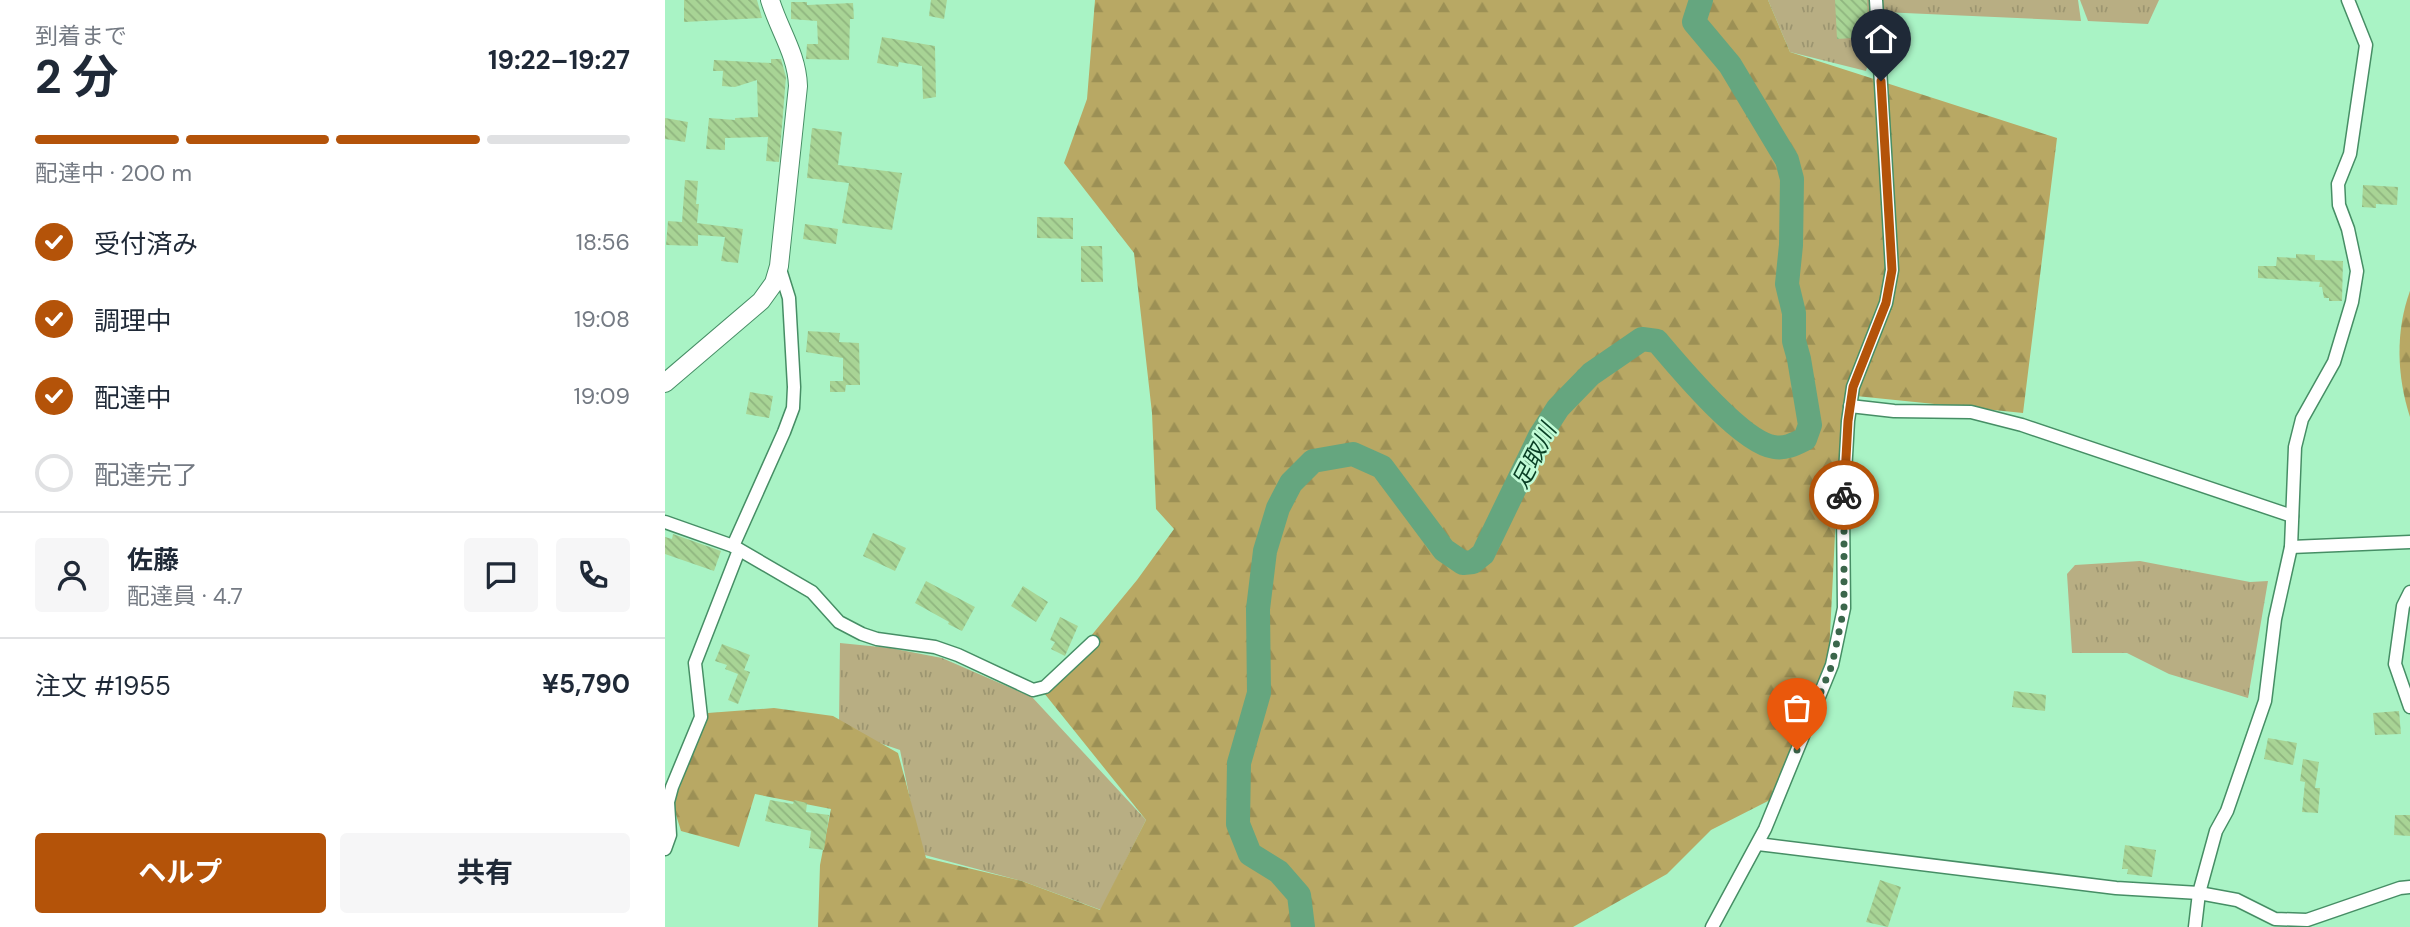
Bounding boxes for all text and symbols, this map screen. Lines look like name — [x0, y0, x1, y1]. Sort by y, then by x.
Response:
pin — [1851, 9, 1911, 81]
icon: home — [1862, 20, 1900, 58]
text: 到着まで — [35, 21, 127, 51]
text: 19:22–19:27 — [488, 43, 630, 77]
text: 2 分 — [35, 47, 118, 107]
text: 配達中 · 200 m — [35, 158, 192, 188]
icon: check — [35, 223, 73, 261]
text: 受付済み — [94, 227, 198, 261]
text: 18:56 — [576, 227, 630, 257]
icon: check — [35, 300, 73, 338]
text: 調理中 — [94, 304, 172, 338]
text: 19:08 — [574, 304, 630, 334]
icon: check — [35, 377, 73, 415]
text: 配達中 — [94, 381, 172, 415]
text: 19:09 — [574, 381, 630, 411]
water label: 足取川 — [1505, 416, 1564, 494]
text: 配達完了 — [94, 458, 198, 492]
courier — [1809, 460, 1879, 530]
icon: bike — [1825, 476, 1863, 514]
button: person — [35, 538, 109, 612]
button: chat — [464, 538, 538, 612]
button: phone — [556, 538, 630, 612]
text: 佐藤 — [127, 543, 179, 577]
text: 配達員 · 4.7 — [127, 581, 243, 611]
text: ¥5,790 — [542, 667, 630, 701]
text: 注文 #1955 — [35, 669, 171, 703]
pin — [1767, 678, 1827, 750]
icon: bag — [1778, 689, 1816, 727]
button: ヘルプ — [35, 833, 326, 913]
button: 共有 — [340, 833, 630, 913]

